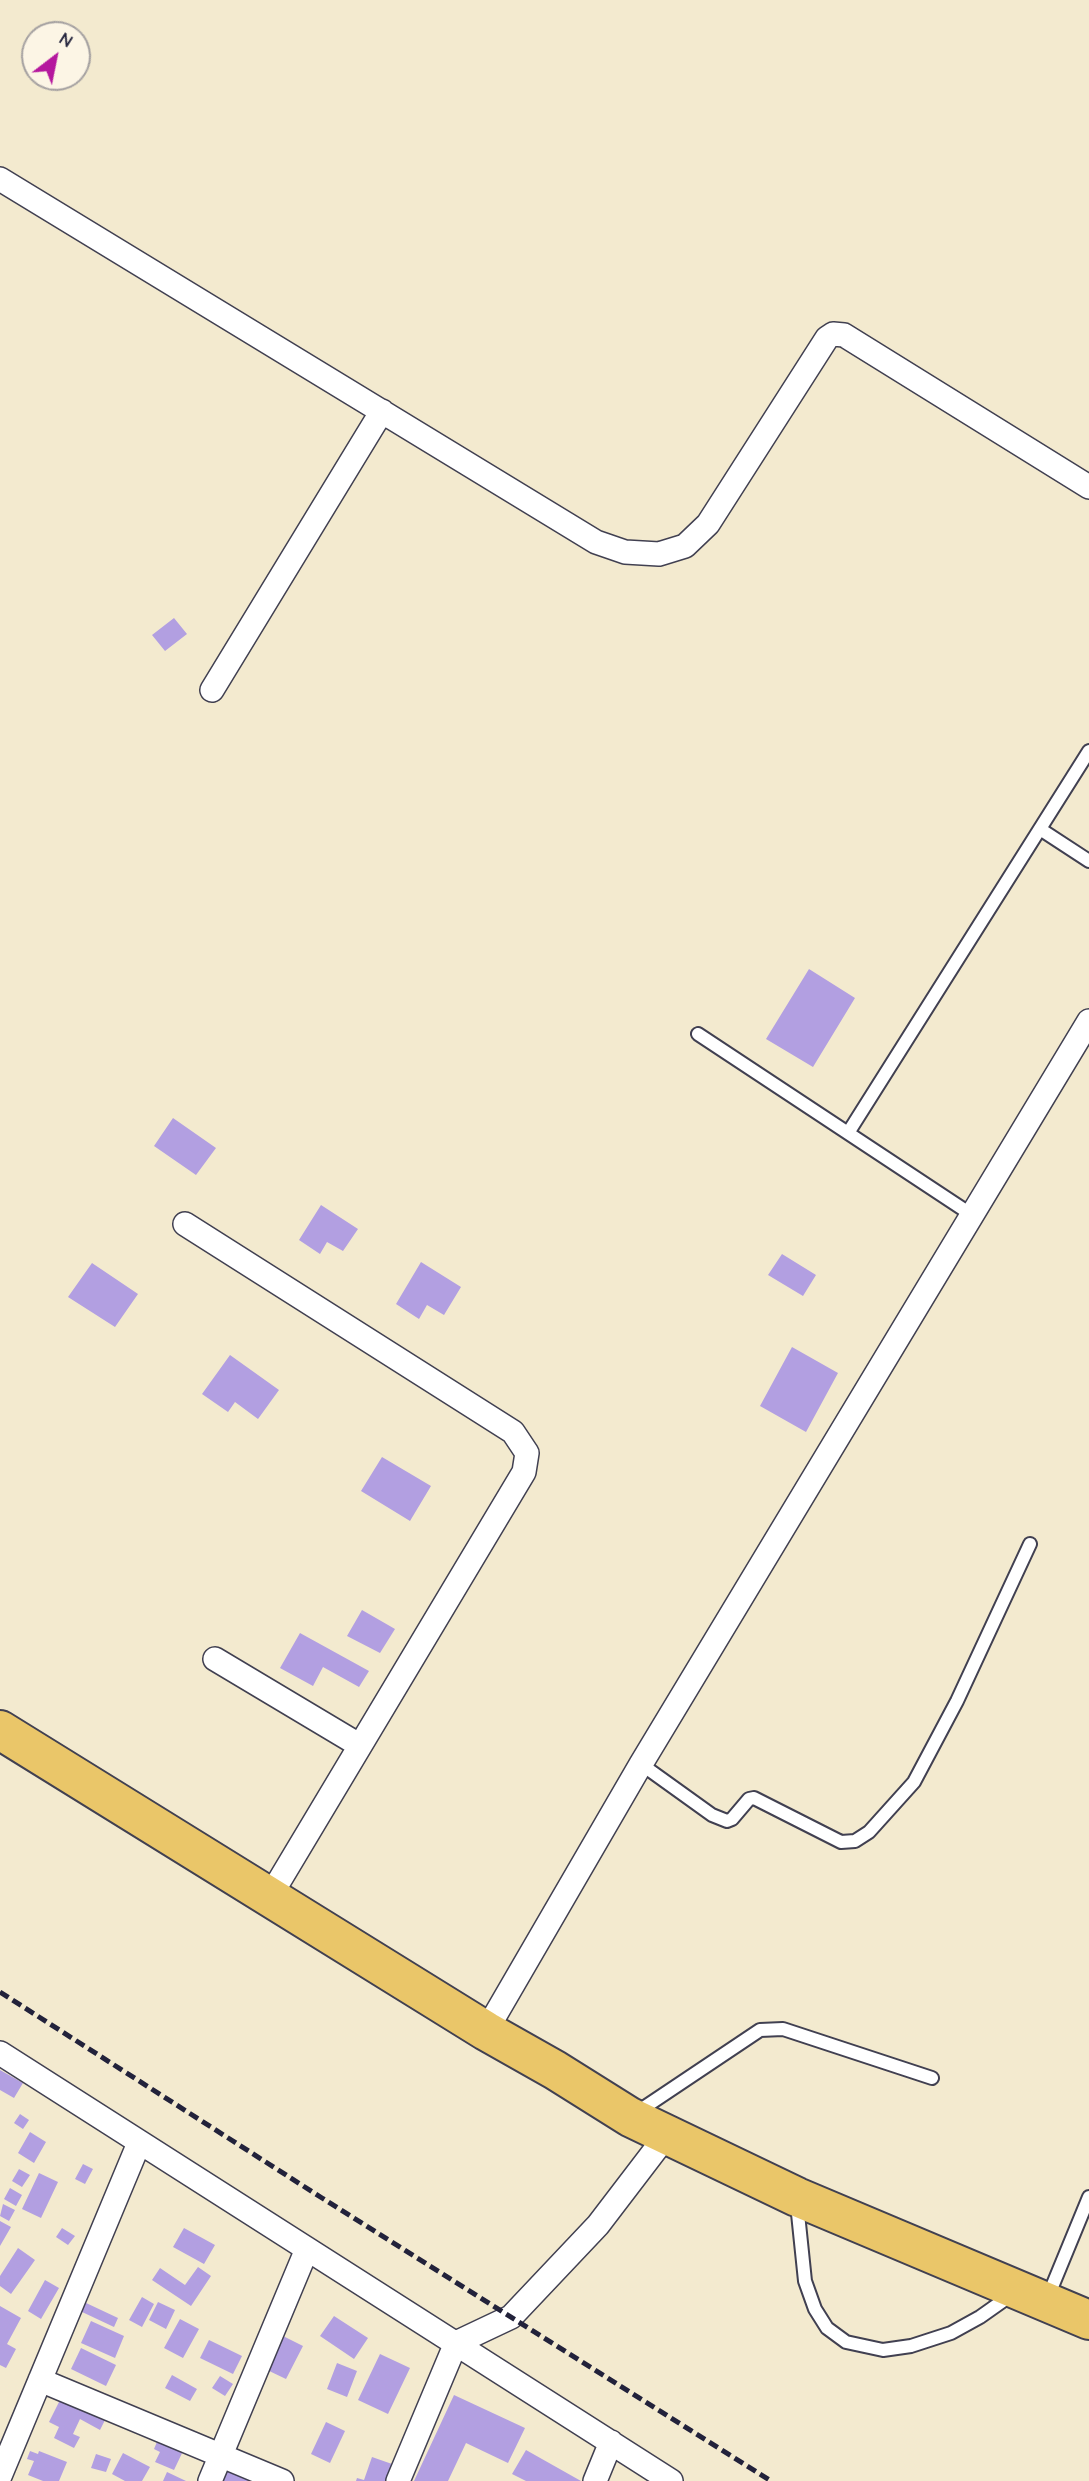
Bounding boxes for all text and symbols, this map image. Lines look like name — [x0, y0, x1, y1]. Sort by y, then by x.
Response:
north arrow — [21, 21, 91, 91]
text: N — [55, 27, 77, 52]

